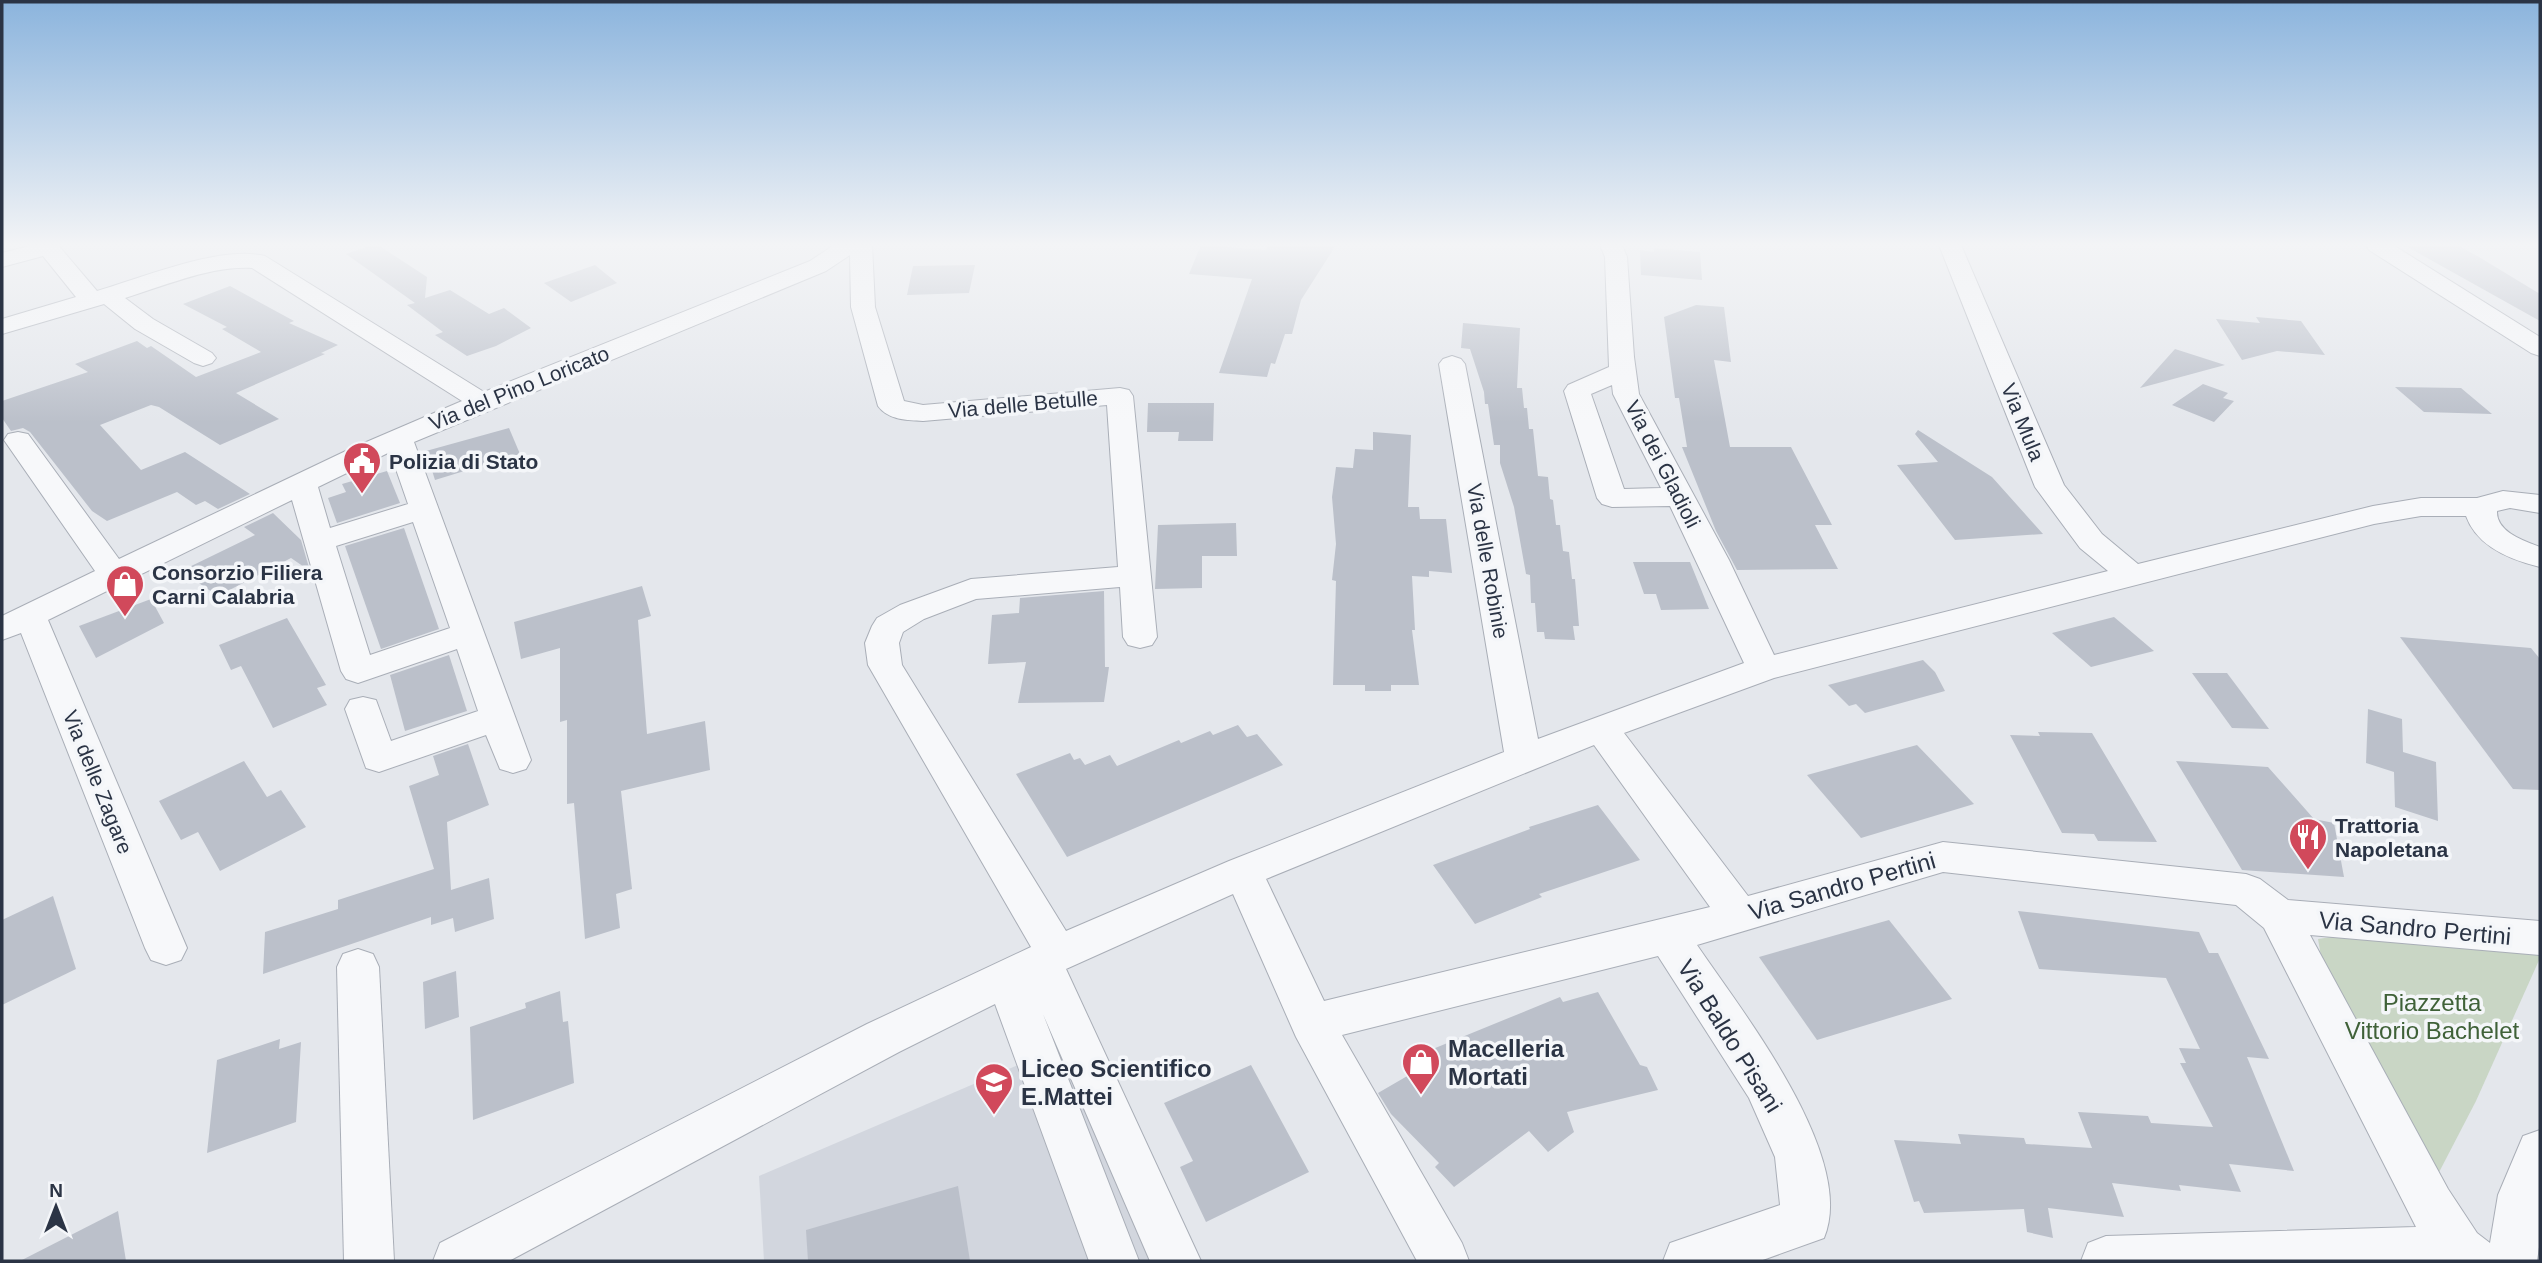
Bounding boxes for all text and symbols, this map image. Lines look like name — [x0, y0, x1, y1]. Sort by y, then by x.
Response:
street label: Via del Pino Loricato — [426, 341, 612, 435]
street label: Via Mula — [1997, 380, 2049, 464]
street label: Via delle Betulle — [947, 386, 1099, 422]
street label: Via dei Gladioli — [1621, 397, 1705, 531]
public building icon: Polizia di Stato — [341, 440, 383, 495]
place label: Polizia di Stato — [389, 450, 538, 473]
street label: Via delle Robinie — [1463, 482, 1513, 640]
place label: Consorzio Filiera Carni Calabria — [152, 561, 323, 608]
shop icon: Consorzio Filiera Carni Calabria — [104, 563, 146, 618]
street label: Via delle Zagare — [59, 707, 137, 857]
place label: Trattoria Napoletana — [2335, 814, 2449, 861]
restaurant icon: Trattoria Napoletana — [2287, 816, 2329, 871]
street label: Via Sandro Pertini — [1746, 846, 1938, 926]
street label: Via Sandro Pertini — [2318, 906, 2512, 950]
street label: Via Baldo Pisani — [1672, 955, 1788, 1117]
park label: Piazzetta Vittorio Bachelet — [2345, 989, 2519, 1044]
place label: Macelleria Mortati — [1448, 1035, 1565, 1090]
shop icon: Macelleria Mortati — [1400, 1041, 1442, 1096]
place label: Liceo Scientifico E.Mattei — [1021, 1055, 1212, 1110]
school or university icon: Liceo Scientifico E.Mattei — [973, 1061, 1015, 1116]
north arrow — [21, 1172, 91, 1242]
text: N — [49, 1180, 63, 1201]

